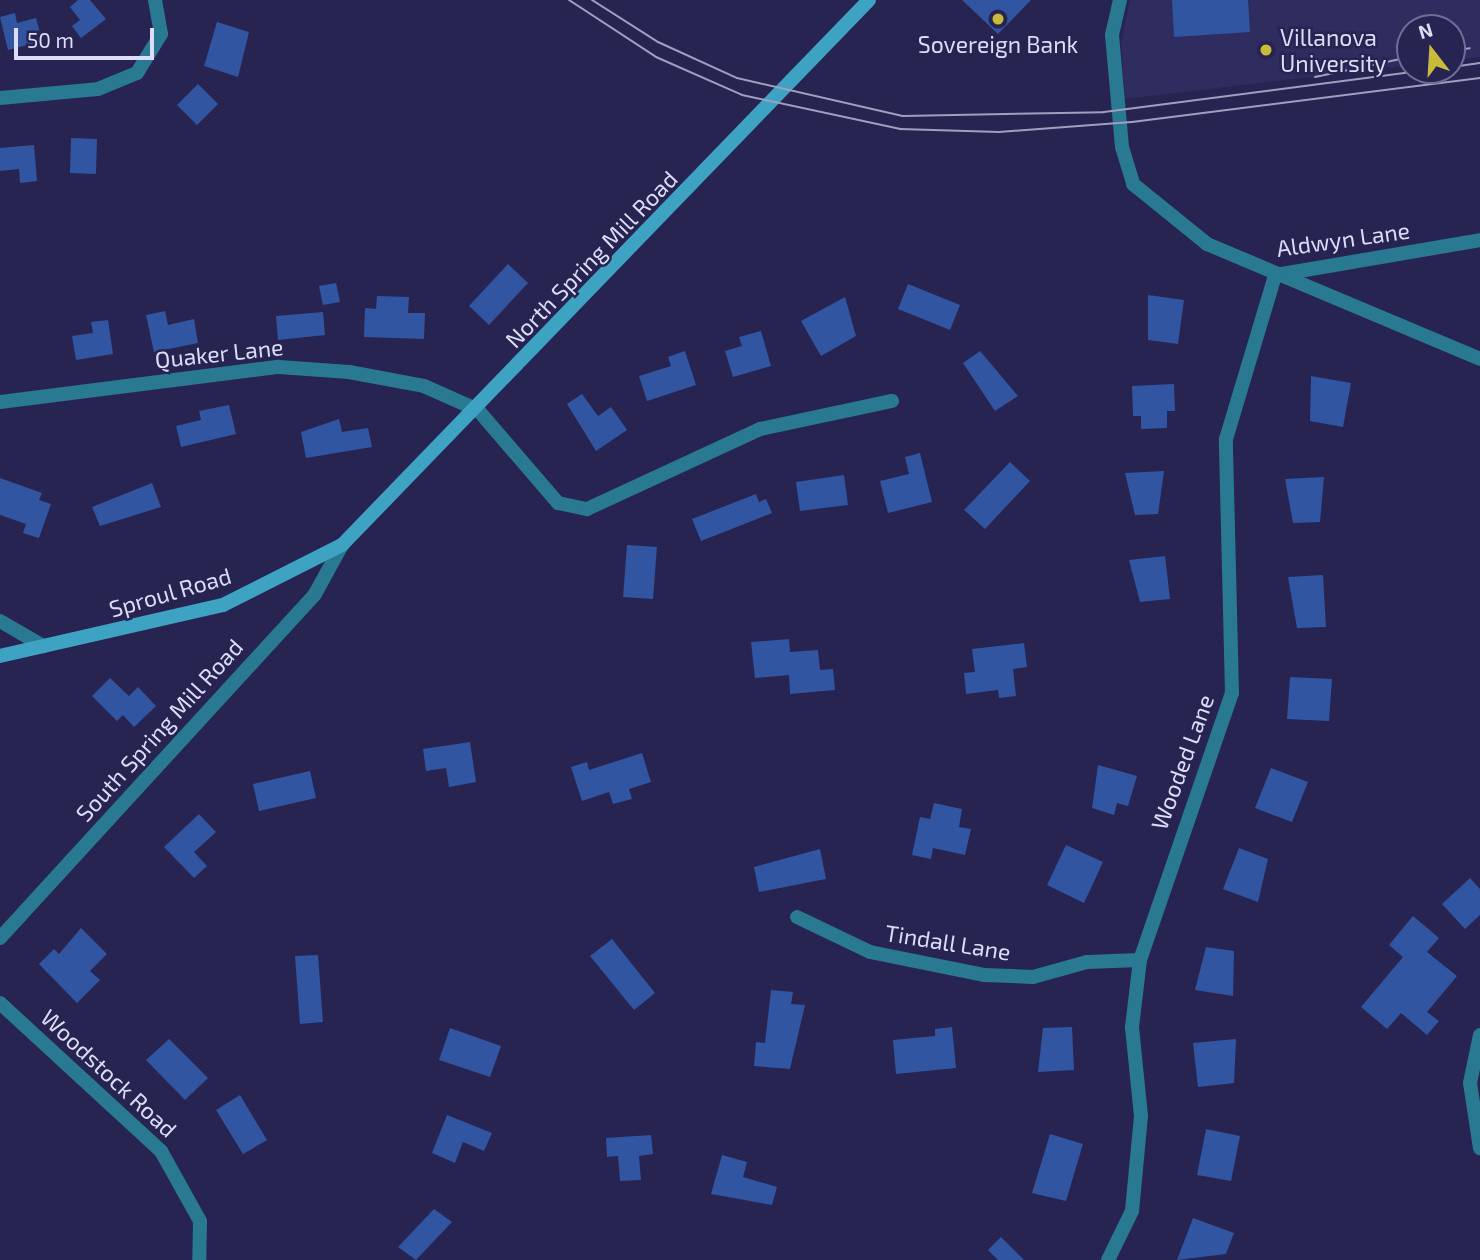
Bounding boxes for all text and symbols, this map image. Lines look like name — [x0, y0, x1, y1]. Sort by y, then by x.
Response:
marker: Sovereign Bank — [990, 11, 1006, 27]
scale bar — [18, 14, 158, 58]
north arrow — [1396, 14, 1466, 84]
text: N — [1415, 17, 1435, 43]
place label: Villanova University — [1280, 23, 1386, 77]
text: 50 m — [27, 27, 74, 52]
place label: Sovereign Bank — [918, 30, 1078, 58]
marker: Villanova University — [1258, 42, 1274, 58]
street label: North Spring Mill Road — [499, 165, 683, 353]
street label: Aldwyn Lane — [1275, 216, 1411, 262]
street label: Quaker Lane — [153, 333, 285, 373]
street label: Sproul Road — [106, 561, 234, 623]
street label: South Spring Mill Road — [70, 633, 248, 827]
street label: Wooded Lane — [1145, 691, 1219, 833]
street label: Tindall Lane — [883, 918, 1013, 966]
street label: Woodstock Road — [35, 1003, 183, 1143]

